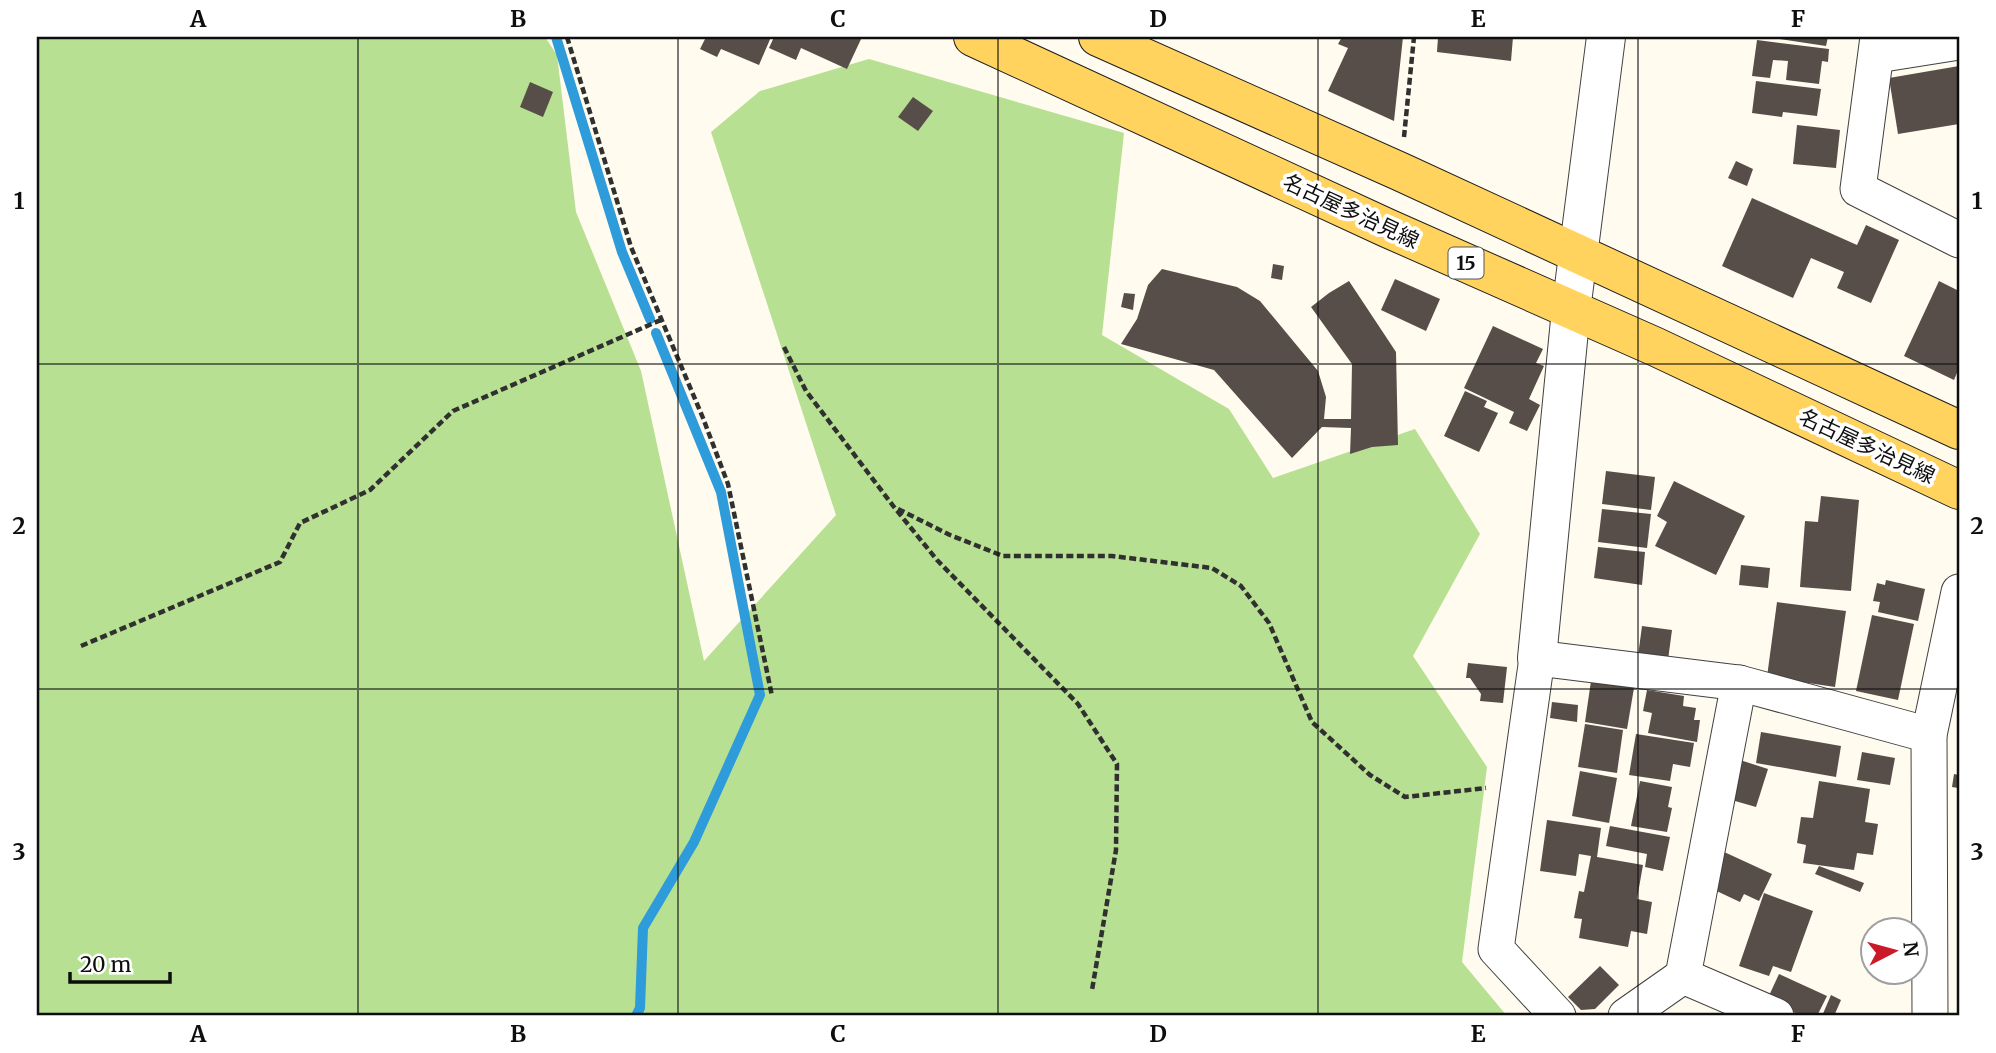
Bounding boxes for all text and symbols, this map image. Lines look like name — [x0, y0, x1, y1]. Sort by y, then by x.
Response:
text: A — [189, 4, 207, 33]
text: B — [510, 4, 526, 33]
text: C — [830, 4, 846, 33]
text: D — [1149, 4, 1167, 33]
text: E — [1470, 4, 1486, 33]
text: F — [1791, 4, 1805, 33]
street label: 名古屋多治見線 — [1279, 168, 1423, 254]
text: 1 — [14, 186, 25, 215]
text: 1 — [1972, 186, 1983, 215]
road number: 15 — [1448, 247, 1484, 278]
street label: 名古屋多治見線 — [1795, 403, 1939, 489]
text: 2 — [12, 511, 26, 540]
text: 2 — [1970, 511, 1984, 540]
text: 3 — [12, 837, 26, 866]
text: 3 — [1970, 837, 1984, 866]
north arrow — [1860, 916, 1930, 986]
scale bar — [70, 941, 170, 985]
text: N — [1898, 941, 1924, 958]
text: 20 m — [80, 951, 132, 978]
text: A — [189, 1019, 207, 1048]
text: B — [510, 1019, 526, 1048]
text: C — [830, 1019, 846, 1048]
text: D — [1149, 1019, 1167, 1048]
text: E — [1470, 1019, 1486, 1048]
text: F — [1791, 1019, 1805, 1048]

